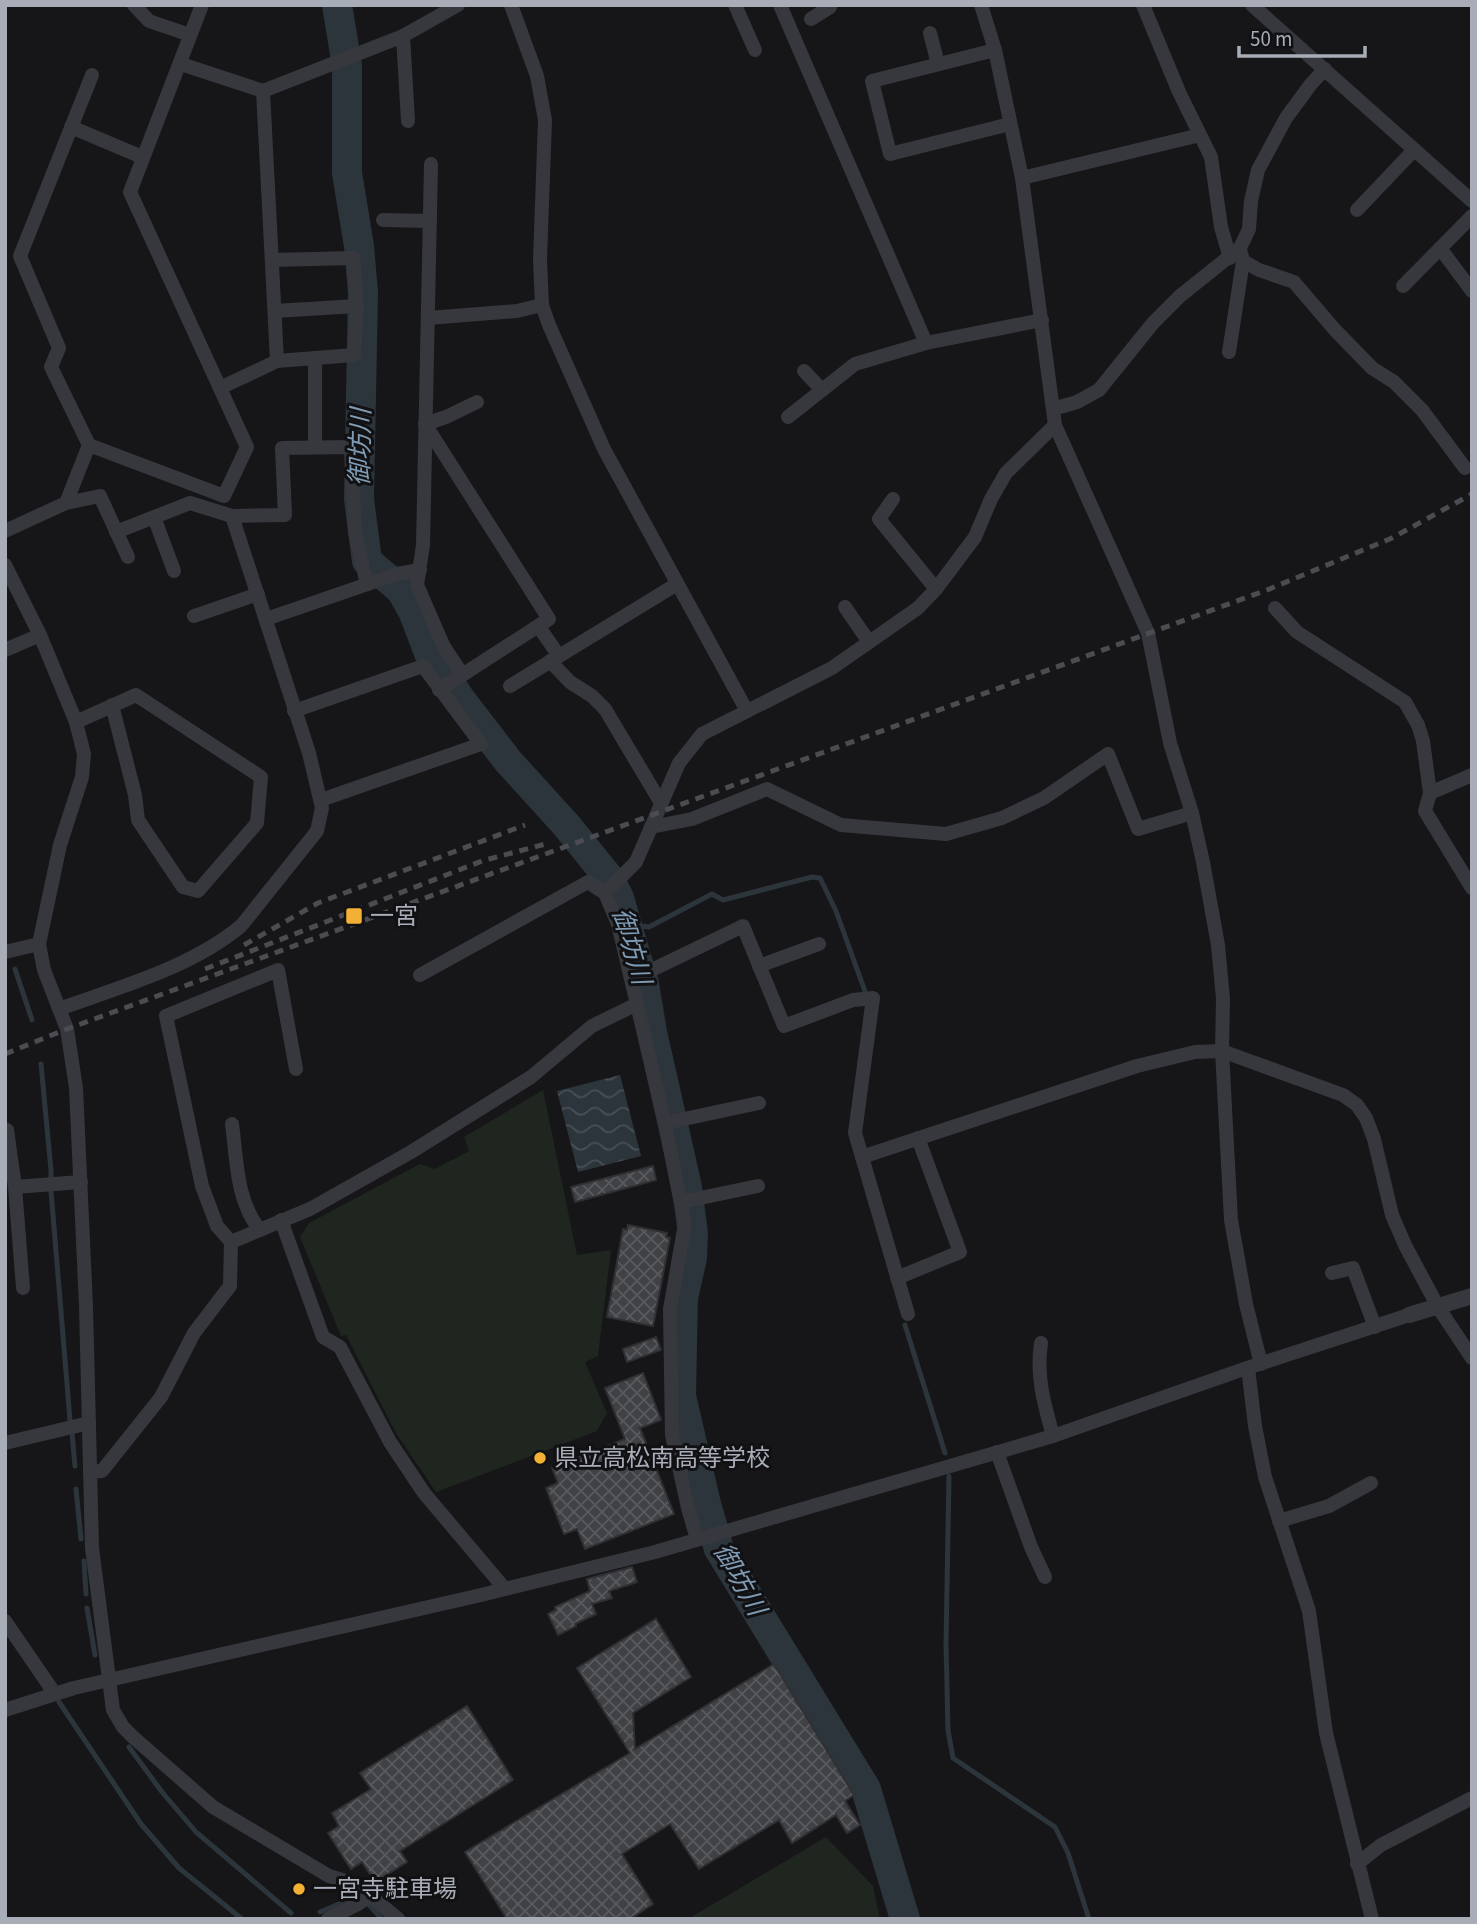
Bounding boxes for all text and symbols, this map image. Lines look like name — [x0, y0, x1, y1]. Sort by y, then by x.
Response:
scale bar — [1239, 14, 1365, 58]
text: 50 m — [1250, 24, 1292, 54]
water label: 御坊川 — [341, 405, 380, 486]
place label: 一宮 — [370, 899, 418, 934]
water label: 御坊川 — [603, 904, 661, 992]
marker: 一宮 — [344, 906, 364, 926]
place label: 県立高松南高等学校 — [554, 1441, 770, 1476]
marker: 県立高松南高等学校 — [532, 1450, 548, 1466]
water label: 御坊川 — [704, 1536, 776, 1625]
place label: 一宮寺駐車場 — [313, 1872, 457, 1907]
marker: 一宮寺駐車場 — [291, 1881, 307, 1897]

